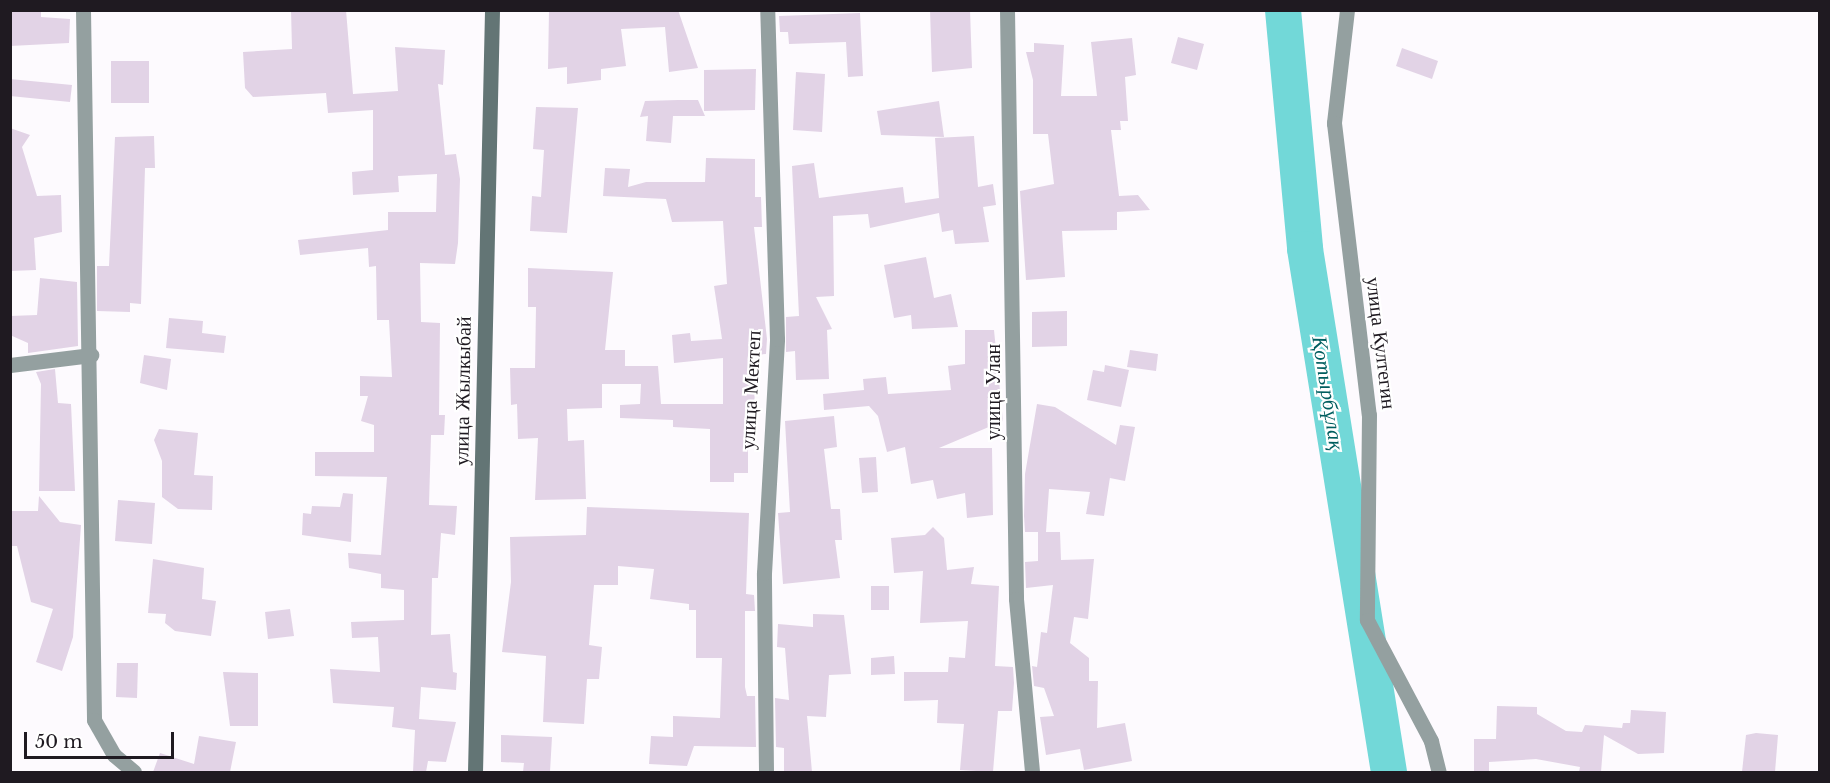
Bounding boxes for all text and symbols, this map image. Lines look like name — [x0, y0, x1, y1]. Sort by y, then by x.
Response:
street label: улица Култегин — [1361, 275, 1401, 411]
street label: улица Жылкыбай — [450, 316, 476, 466]
street label: улица Мектеп — [736, 330, 766, 450]
water label: Қотырбұлақ — [1307, 334, 1349, 452]
street label: улица Улан — [981, 344, 1005, 440]
scale bar — [27, 720, 177, 758]
text: 50 m — [35, 731, 83, 753]

